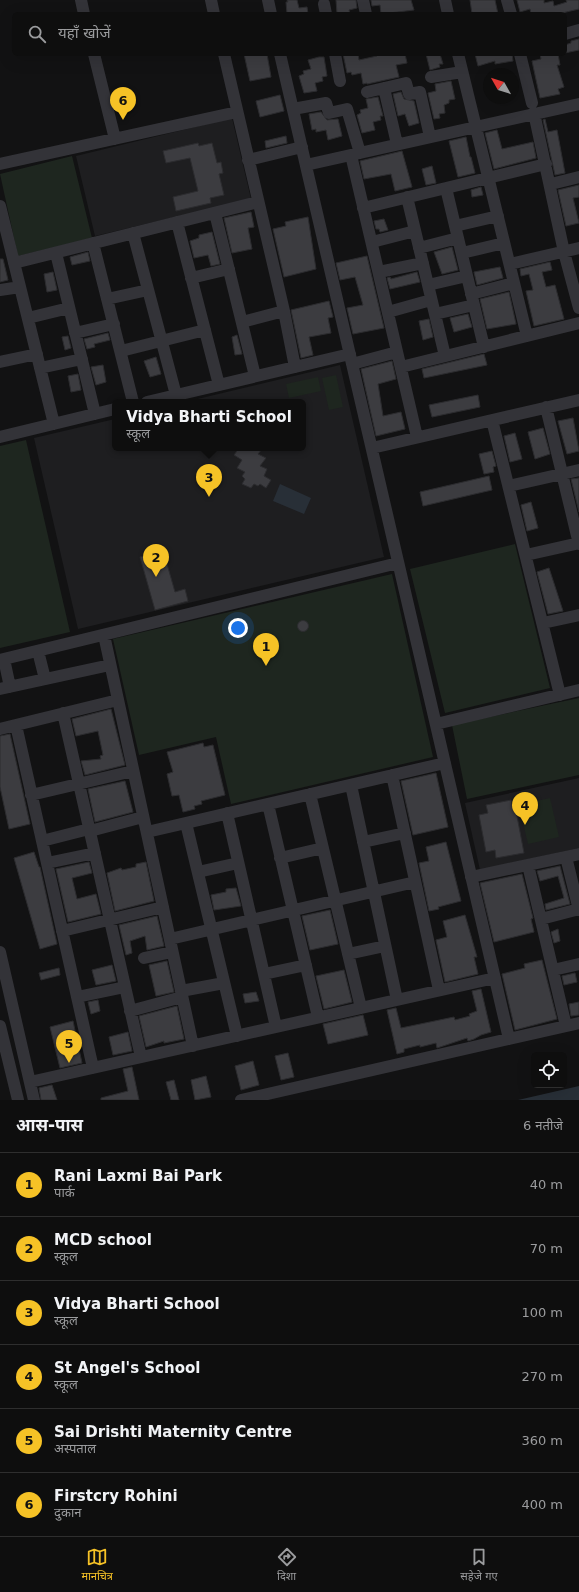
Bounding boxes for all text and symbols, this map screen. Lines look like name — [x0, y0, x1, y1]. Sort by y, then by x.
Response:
search box — [12, 12, 567, 56]
icon: search — [26, 23, 48, 45]
text: यहाँ खोजें — [58, 24, 111, 42]
north arrow — [483, 68, 519, 104]
pin: 6 — [110, 87, 136, 120]
popup — [112, 399, 306, 451]
text: Vidya Bharti School — [126, 408, 292, 426]
text: स्कूल — [126, 426, 150, 441]
pin: 3 — [196, 464, 222, 497]
pin: 2 — [143, 544, 169, 577]
your location — [228, 618, 248, 638]
pin: 1 — [253, 633, 279, 666]
pin: 4 — [512, 792, 538, 825]
pin: 5 — [56, 1030, 82, 1063]
map controls — [531, 1052, 567, 1088]
button: locate — [531, 1052, 567, 1088]
text: आस-पास — [16, 1115, 83, 1135]
text: 6 नतीजे — [523, 1118, 563, 1133]
text: Rani Laxmi Bai Park — [54, 1167, 222, 1185]
text: 1 — [24, 1177, 34, 1192]
text: 40 m — [530, 1177, 563, 1192]
text: पार्क — [54, 1185, 75, 1200]
text: MCD school — [54, 1231, 152, 1249]
text: 2 — [24, 1241, 34, 1256]
text: 70 m — [530, 1241, 563, 1256]
text: स्कूल — [54, 1249, 78, 1264]
text: Vidya Bharti School — [54, 1295, 220, 1313]
text: 3 — [24, 1305, 34, 1320]
text: 100 m — [521, 1305, 563, 1320]
text: स्कूल — [54, 1313, 78, 1328]
text: St Angel's School — [54, 1359, 200, 1377]
text: 4 — [24, 1369, 34, 1384]
text: 270 m — [521, 1369, 563, 1384]
text: स्कूल — [54, 1377, 78, 1392]
text: Sai Drishti Maternity Centre — [54, 1423, 292, 1441]
text: 5 — [24, 1433, 34, 1448]
text: 360 m — [521, 1433, 563, 1448]
text: अस्पताल — [54, 1441, 96, 1456]
text: Firstcry Rohini — [54, 1487, 178, 1505]
text: 6 — [24, 1497, 34, 1512]
text: 400 m — [521, 1497, 563, 1512]
text: दुकान — [54, 1505, 81, 1520]
tab: मानचित्र — [81, 1546, 113, 1584]
tab: दिशा — [276, 1546, 298, 1584]
tab: सहेजे गए — [460, 1546, 498, 1584]

